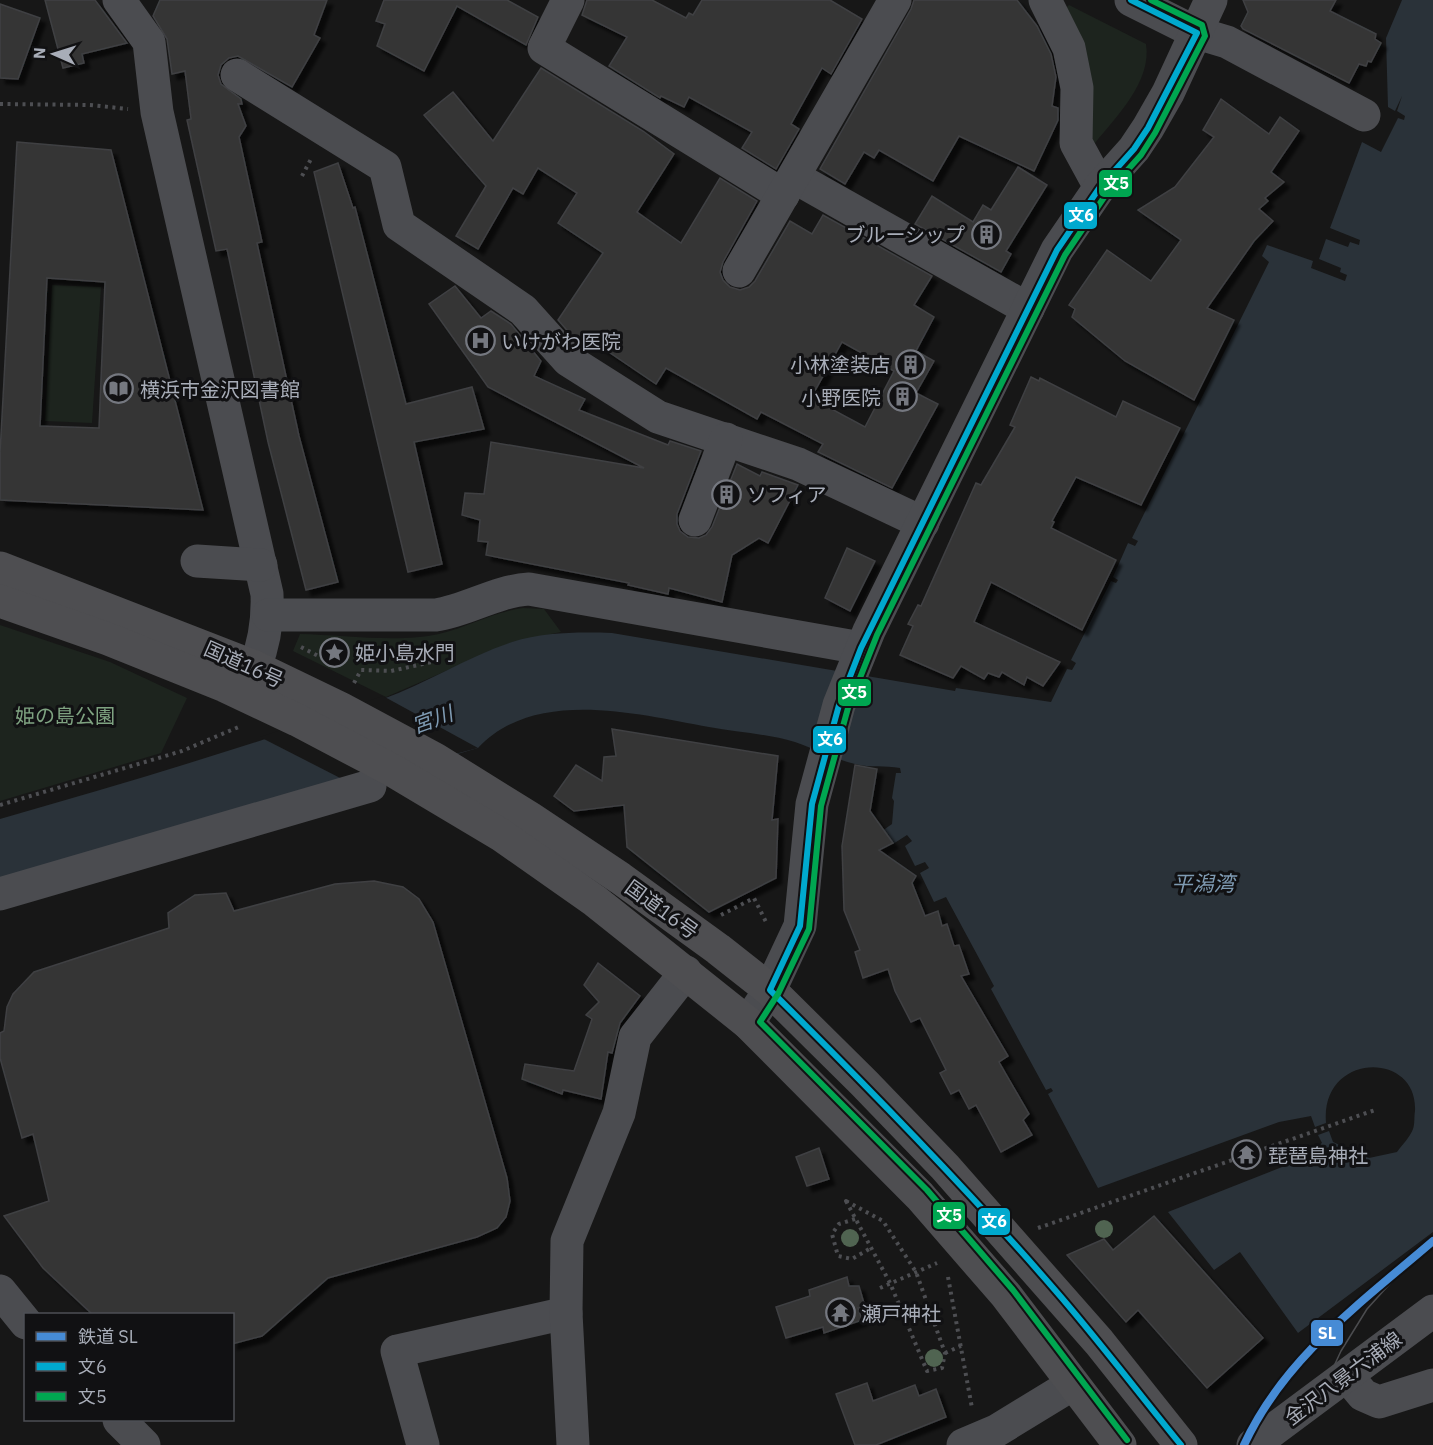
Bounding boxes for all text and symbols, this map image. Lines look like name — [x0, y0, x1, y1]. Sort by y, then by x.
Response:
north arrow — [24, 24, 84, 84]
text: N — [29, 47, 49, 60]
line badge: 文5 — [1098, 169, 1133, 198]
text: 文5 — [1103, 173, 1129, 193]
line badge: 文6 — [1063, 201, 1098, 230]
text: 文6 — [1068, 205, 1094, 225]
building icon: ブルーシップ — [970, 218, 1002, 250]
place label: ブルーシップ — [845, 221, 965, 248]
hospital icon: いけがわ医院 — [464, 325, 496, 357]
place label: いけがわ医院 — [501, 328, 621, 355]
building icon: 小林塗装店 — [895, 348, 927, 380]
place label: 小林塗装店 — [790, 351, 890, 378]
library icon: 横浜市金沢図書館 — [103, 373, 135, 405]
place label: 横浜市金沢図書館 — [140, 376, 300, 403]
building icon: 小野医院 — [886, 381, 918, 413]
place label: 小野医院 — [801, 384, 881, 411]
building icon: ソフィア — [710, 478, 742, 510]
place label: ソフィア — [747, 481, 827, 508]
street label: 国道16号 — [200, 635, 288, 693]
place icon: 姫小島水門 — [318, 636, 350, 668]
place label: 姫小島水門 — [355, 639, 455, 666]
line badge: 文5 — [837, 678, 872, 707]
text: 文5 — [841, 682, 867, 702]
water label: 宮川 — [407, 698, 458, 739]
park label: 姫の島公園 — [15, 702, 115, 729]
line badge: 文6 — [812, 725, 847, 754]
text: 文6 — [817, 729, 843, 749]
water label: 平潟湾 — [1172, 869, 1237, 897]
street label: 国道16号 — [620, 873, 704, 945]
temple icon: 琵琶島神社 — [1231, 1139, 1263, 1171]
place label: 琵琶島神社 — [1268, 1142, 1368, 1169]
line badge: 文5 — [932, 1201, 966, 1230]
text: 文5 — [936, 1205, 962, 1225]
line badge: 文6 — [977, 1207, 1011, 1236]
text: 文6 — [981, 1211, 1007, 1231]
temple icon: 瀬戸神社 — [824, 1297, 856, 1329]
place label: 瀬戸神社 — [861, 1300, 941, 1327]
legend — [24, 1313, 234, 1421]
line badge: SL — [1310, 1319, 1344, 1347]
text: SL — [1318, 1323, 1336, 1343]
text: 鉄道 SL — [78, 1325, 138, 1348]
street label: 金沢八景六浦線 — [1279, 1325, 1407, 1431]
text: 文6 — [78, 1355, 107, 1378]
text: 文5 — [78, 1385, 107, 1408]

